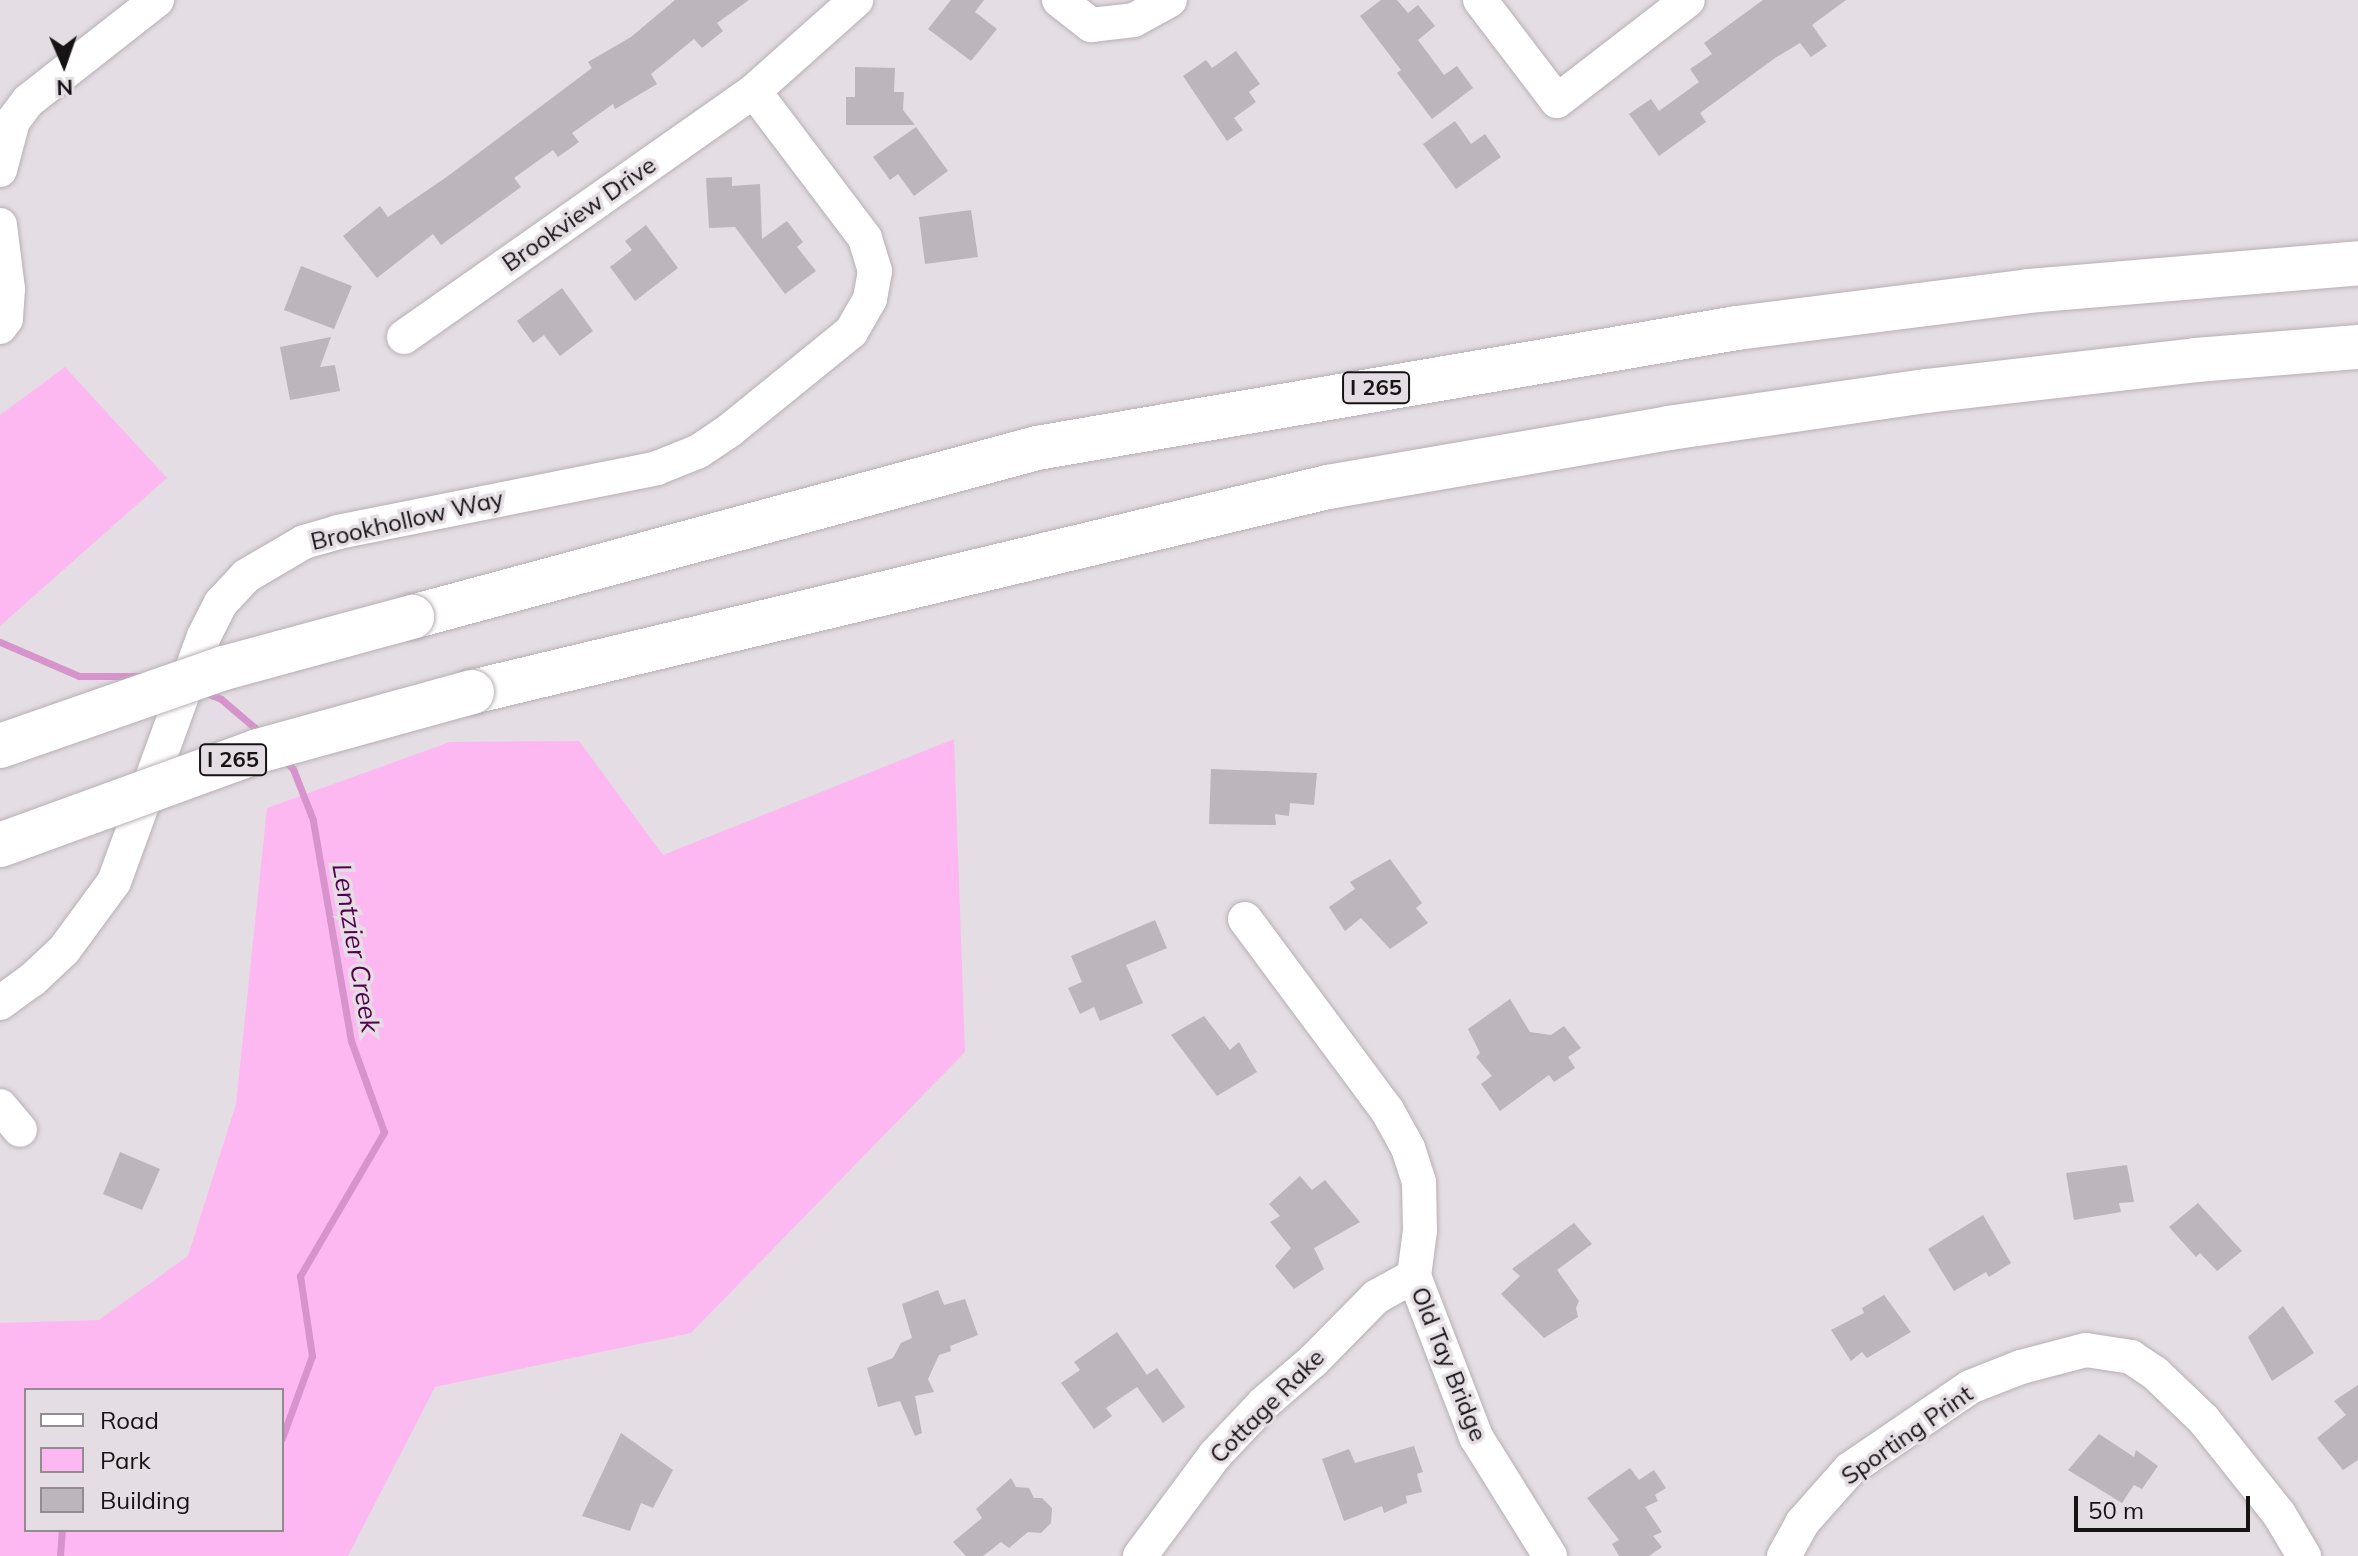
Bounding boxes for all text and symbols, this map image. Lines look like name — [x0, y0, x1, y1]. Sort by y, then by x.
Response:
north arrow — [24, 24, 104, 104]
text: N — [56, 74, 74, 102]
street label: Brookview Drive — [497, 150, 661, 278]
road number: I 265 — [1342, 370, 1410, 406]
street label: Brookhollow Way — [308, 484, 506, 556]
road number: I 265 — [199, 742, 267, 778]
water label: Lentzier Creek — [326, 861, 386, 1035]
street label: Old Tay Bridge — [1405, 1283, 1493, 1445]
street label: Cottage Rake — [1204, 1343, 1330, 1469]
street label: Sporting Print — [1836, 1379, 1978, 1491]
legend — [24, 1388, 284, 1532]
text: Road — [100, 1405, 159, 1435]
text: Park — [100, 1445, 151, 1475]
scale bar — [2078, 1480, 2254, 1530]
text: Building — [100, 1485, 190, 1515]
text: 50 m — [2088, 1495, 2144, 1525]

